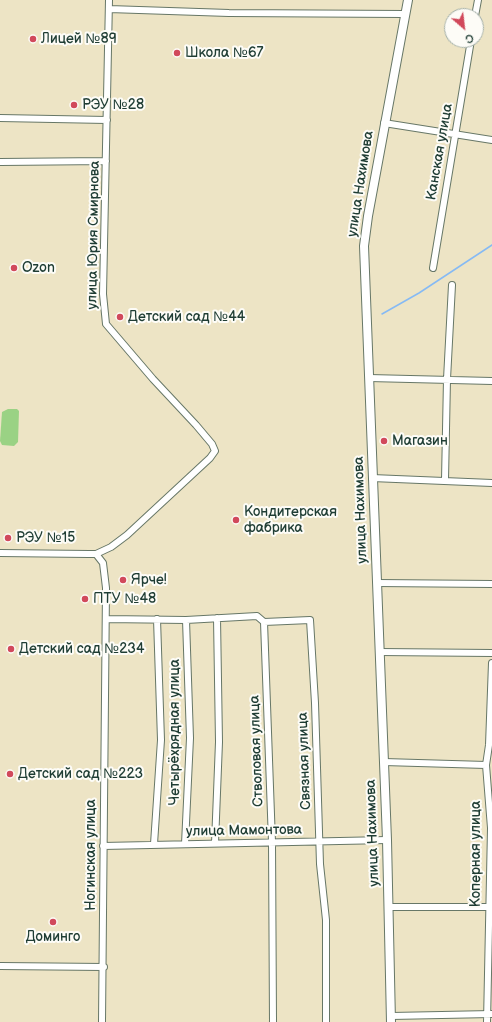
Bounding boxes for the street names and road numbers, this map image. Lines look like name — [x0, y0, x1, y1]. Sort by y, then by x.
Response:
street label: Канская улица — [423, 102, 457, 202]
street label: улица Нахимова — [344, 130, 378, 238]
street label: улица Юрия Смирнова — [84, 160, 104, 310]
street label: улица Нахимова — [351, 456, 371, 564]
street label: Четырёхрядная улица — [167, 659, 183, 805]
street label: Стволовая улица — [247, 695, 267, 807]
street label: Связная улица — [295, 712, 315, 810]
street label: улица Нахимова — [363, 779, 383, 887]
street label: Ногинская улица — [83, 799, 99, 911]
street label: Коперная улица — [468, 801, 484, 907]
street label: улица Мамонтова — [186, 822, 302, 840]

